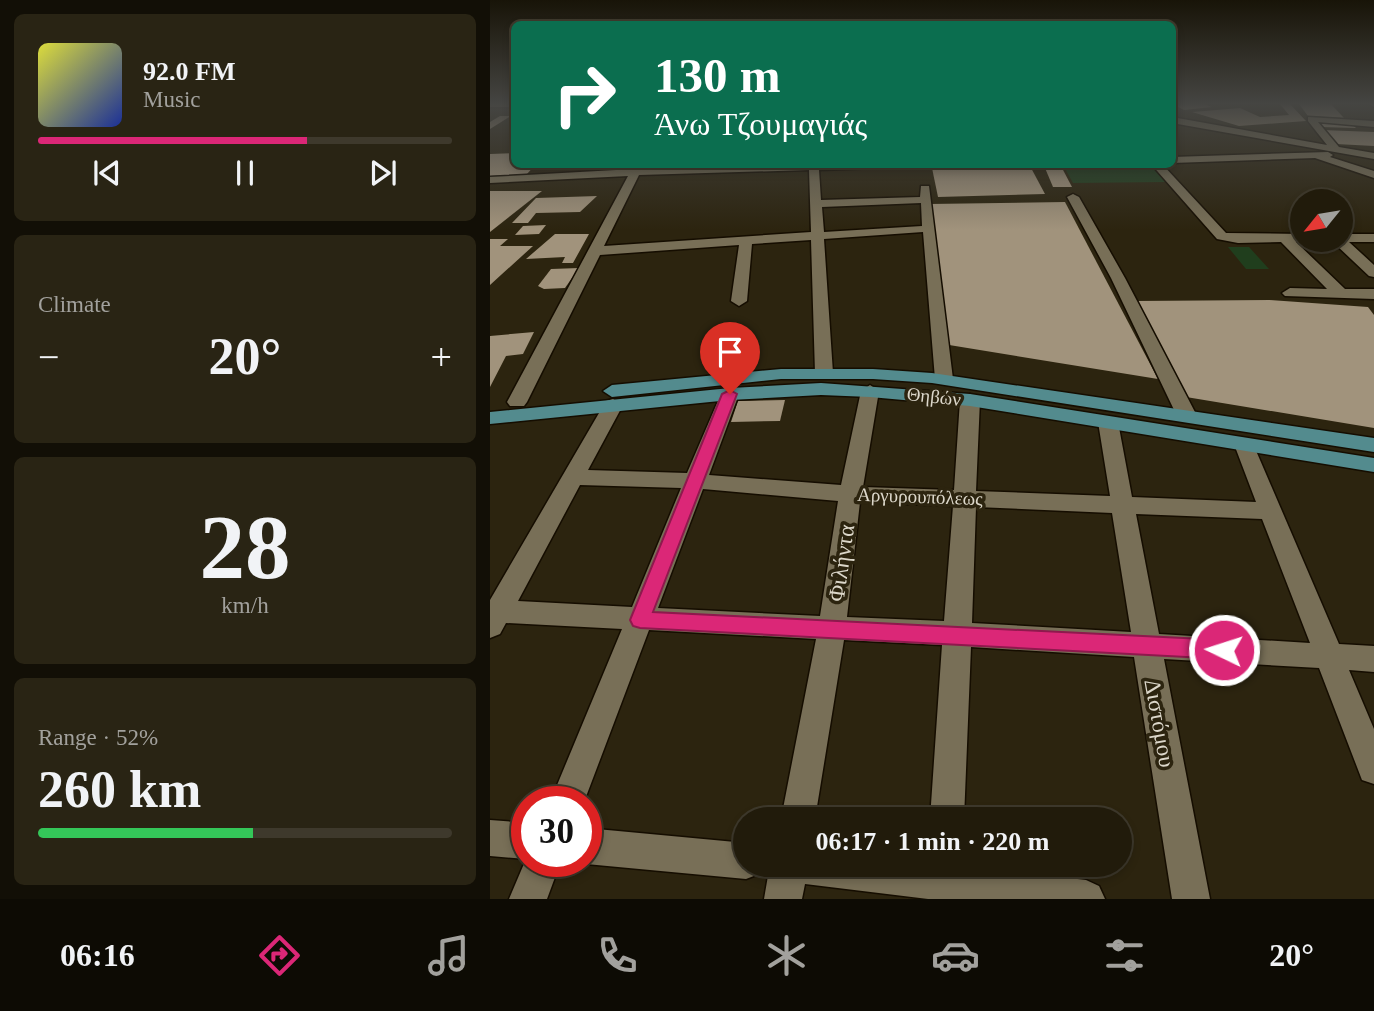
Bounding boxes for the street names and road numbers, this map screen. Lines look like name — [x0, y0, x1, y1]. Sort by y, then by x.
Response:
street label: Θηβών — [906, 383, 963, 410]
street label: Αργυρουπόλεως — [857, 484, 984, 509]
street label: Φιλήντα — [824, 523, 859, 603]
street label: Διστόμου — [1139, 677, 1180, 769]

